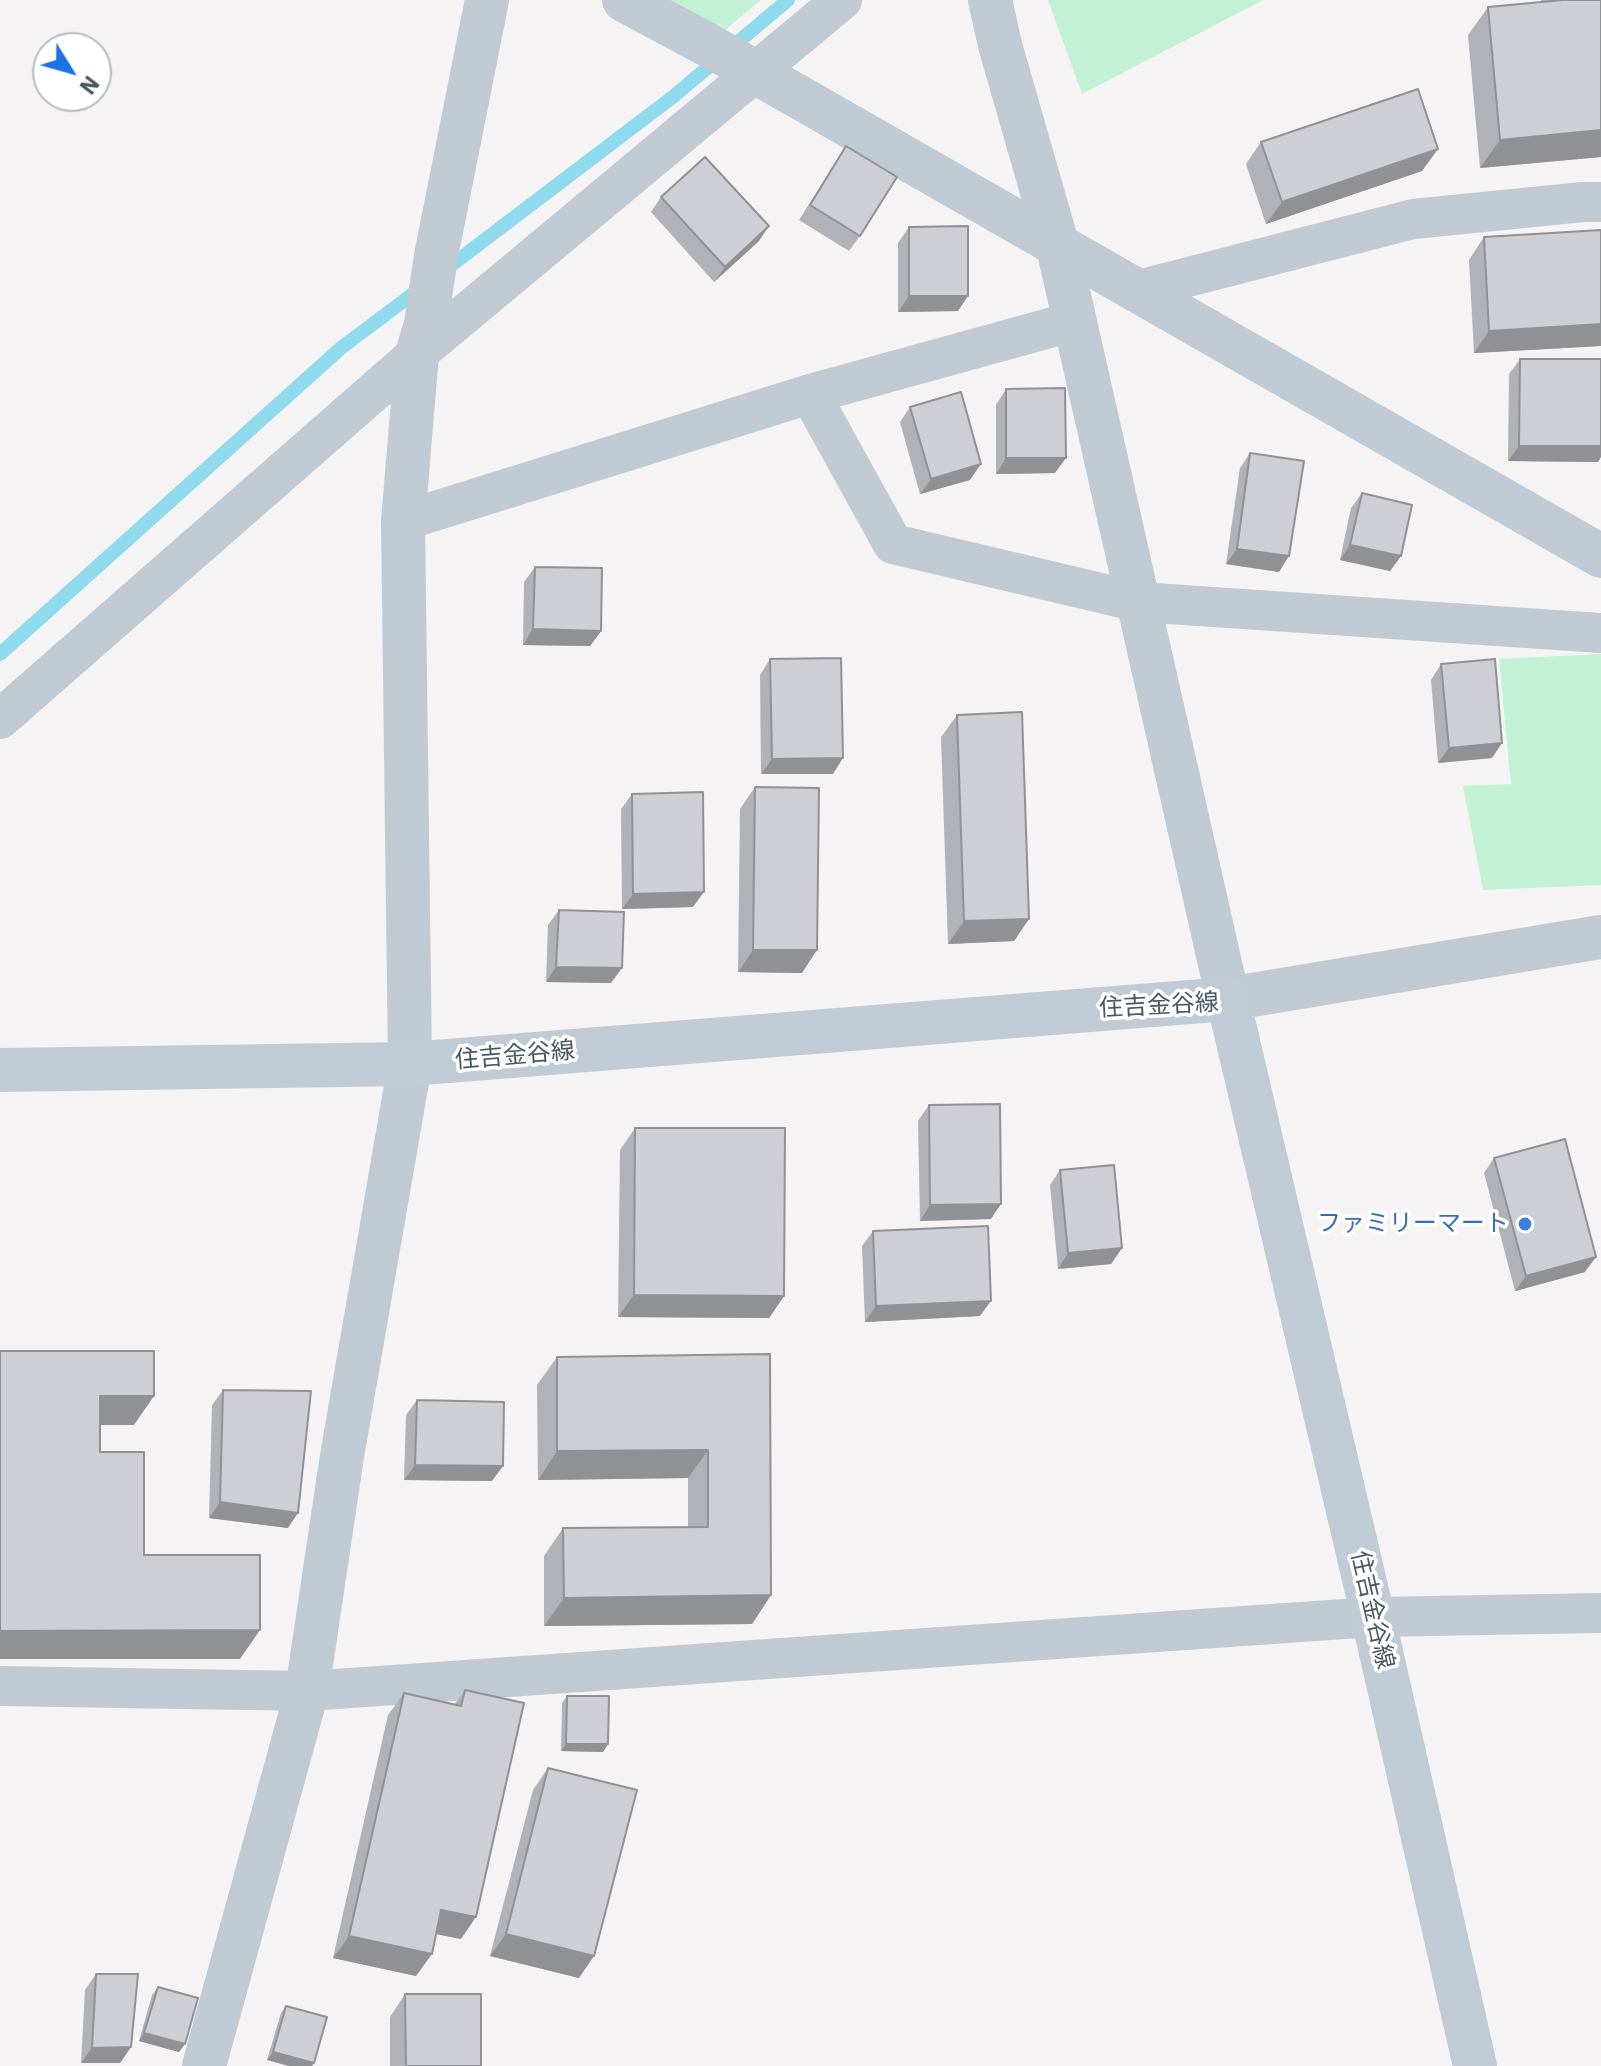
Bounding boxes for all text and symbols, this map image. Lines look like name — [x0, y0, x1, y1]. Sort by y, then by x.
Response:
north arrow — [32, 32, 112, 112]
text: N — [74, 70, 106, 101]
street label: 住吉金谷線 — [1098, 988, 1220, 1024]
street label: 住吉金谷線 — [454, 1036, 576, 1076]
place label: ファミリーマート — [1317, 1210, 1509, 1238]
marker: ファミリーマート — [1516, 1215, 1534, 1233]
street label: 住吉金谷線 — [1344, 1548, 1400, 1672]

